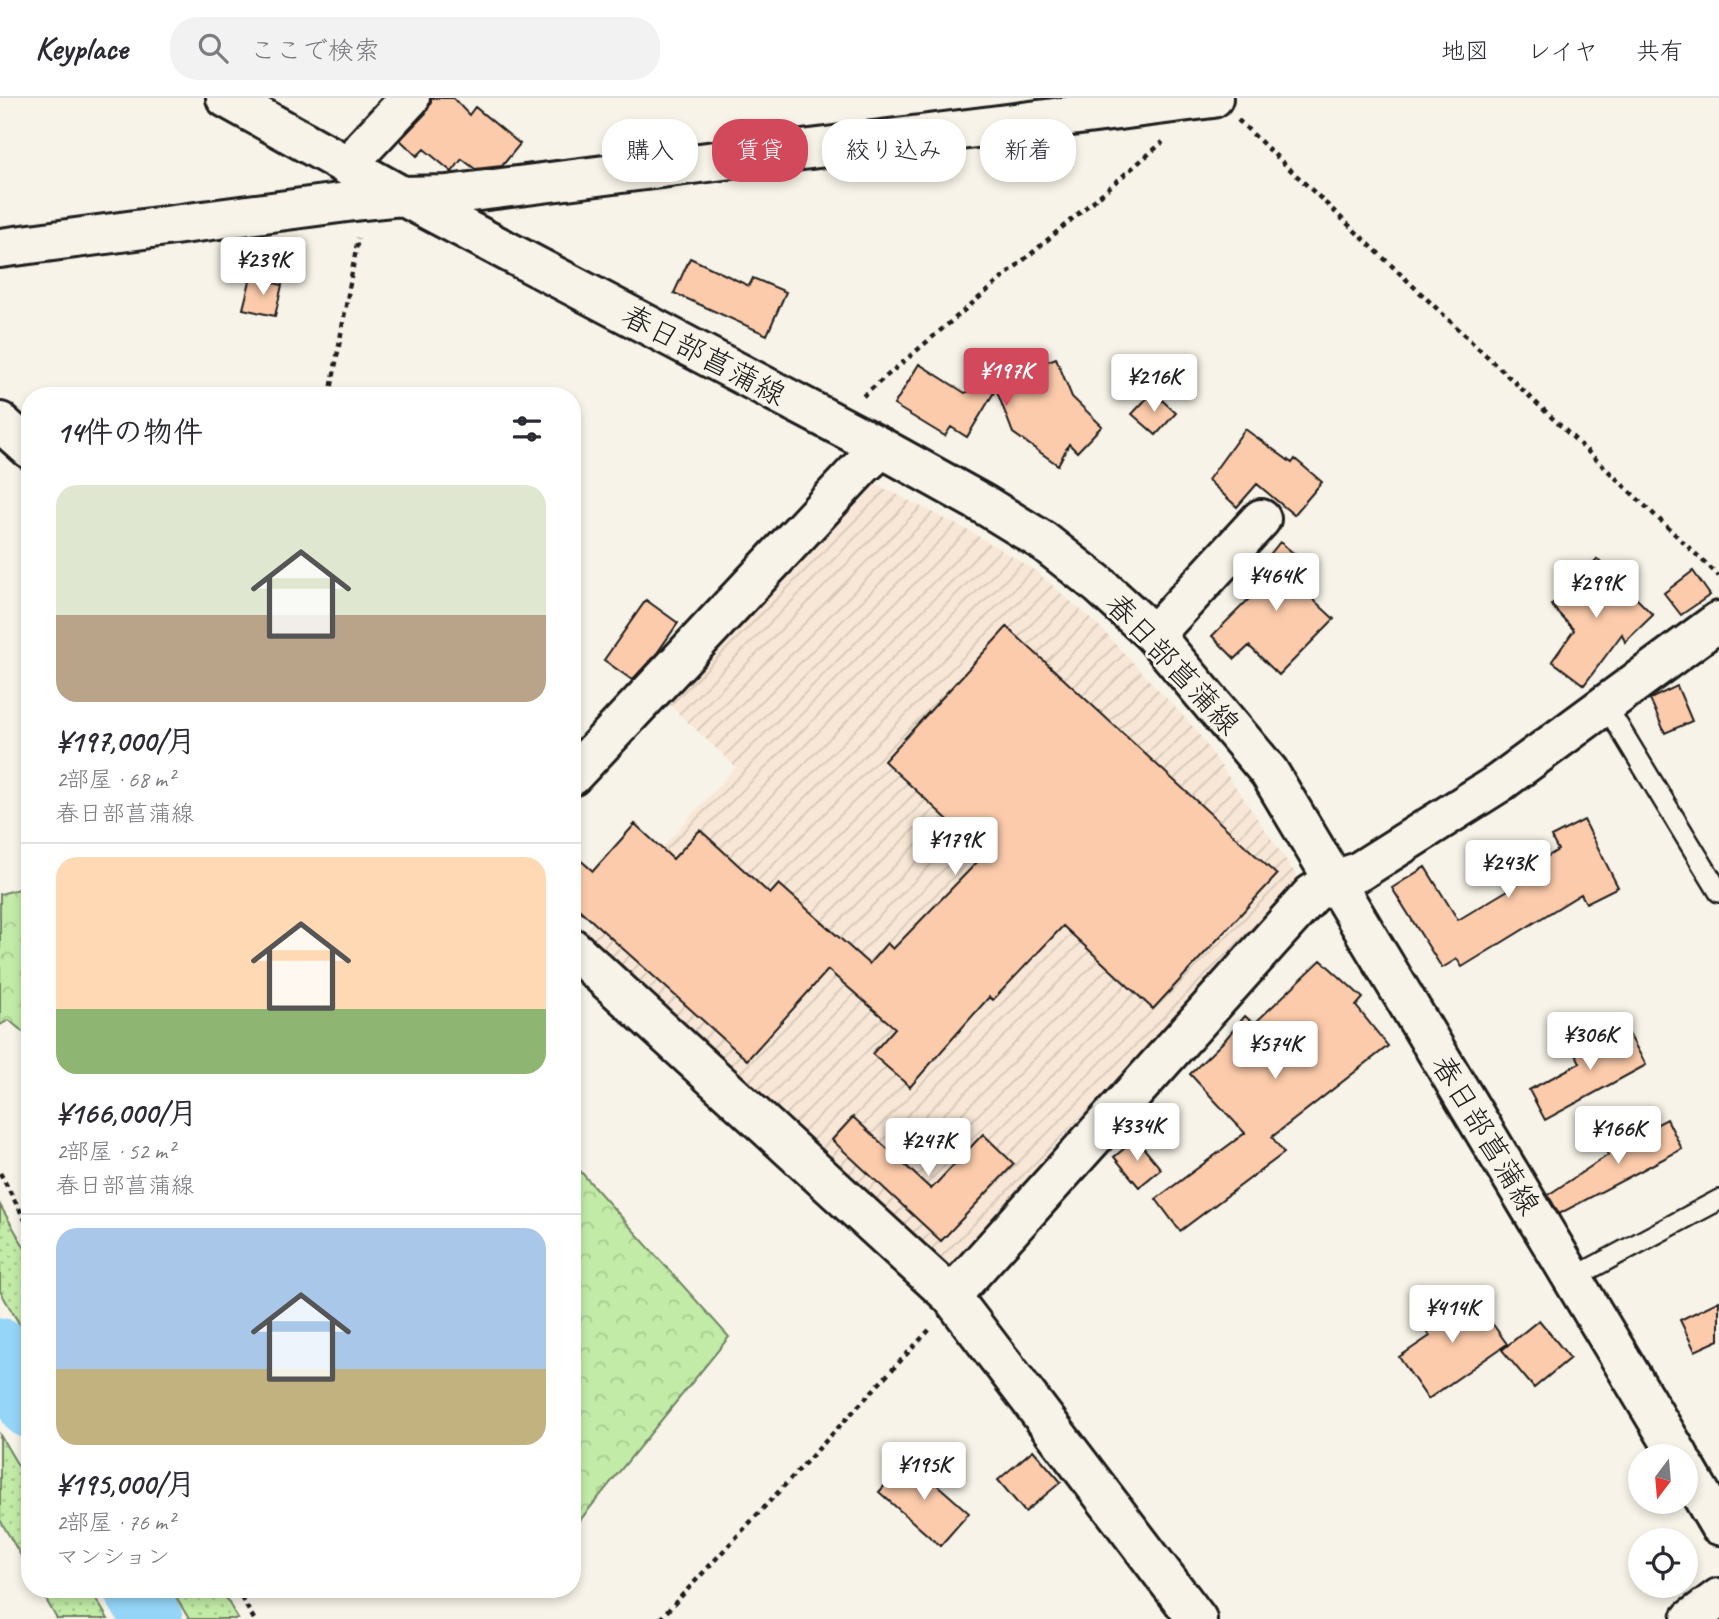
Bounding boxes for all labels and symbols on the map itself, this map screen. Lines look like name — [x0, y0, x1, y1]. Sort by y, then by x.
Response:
pin: ¥239K — [214, 238, 312, 297]
street label: 春日部菖蒲線 — [616, 296, 792, 414]
pin: ¥197K — [957, 348, 1055, 408]
pin: ¥216K — [1105, 354, 1203, 414]
pin: ¥464K — [1227, 554, 1325, 613]
pin: ¥299K — [1547, 560, 1645, 620]
street label: 春日部菖蒲線 — [1098, 585, 1248, 743]
pin: ¥179K — [906, 818, 1004, 877]
pin: ¥243K — [1459, 840, 1557, 900]
pin: ¥306K — [1541, 1012, 1639, 1072]
pin: ¥574K — [1226, 1021, 1324, 1081]
street label: 春日部菖蒲線 — [1423, 1048, 1549, 1222]
pin: ¥334K — [1088, 1104, 1186, 1163]
pin: ¥166K — [1569, 1107, 1667, 1166]
pin: ¥247K — [879, 1118, 977, 1178]
pin: ¥414K — [1403, 1286, 1501, 1345]
pin: ¥195K — [875, 1442, 973, 1502]
north arrow — [1628, 1444, 1698, 1514]

